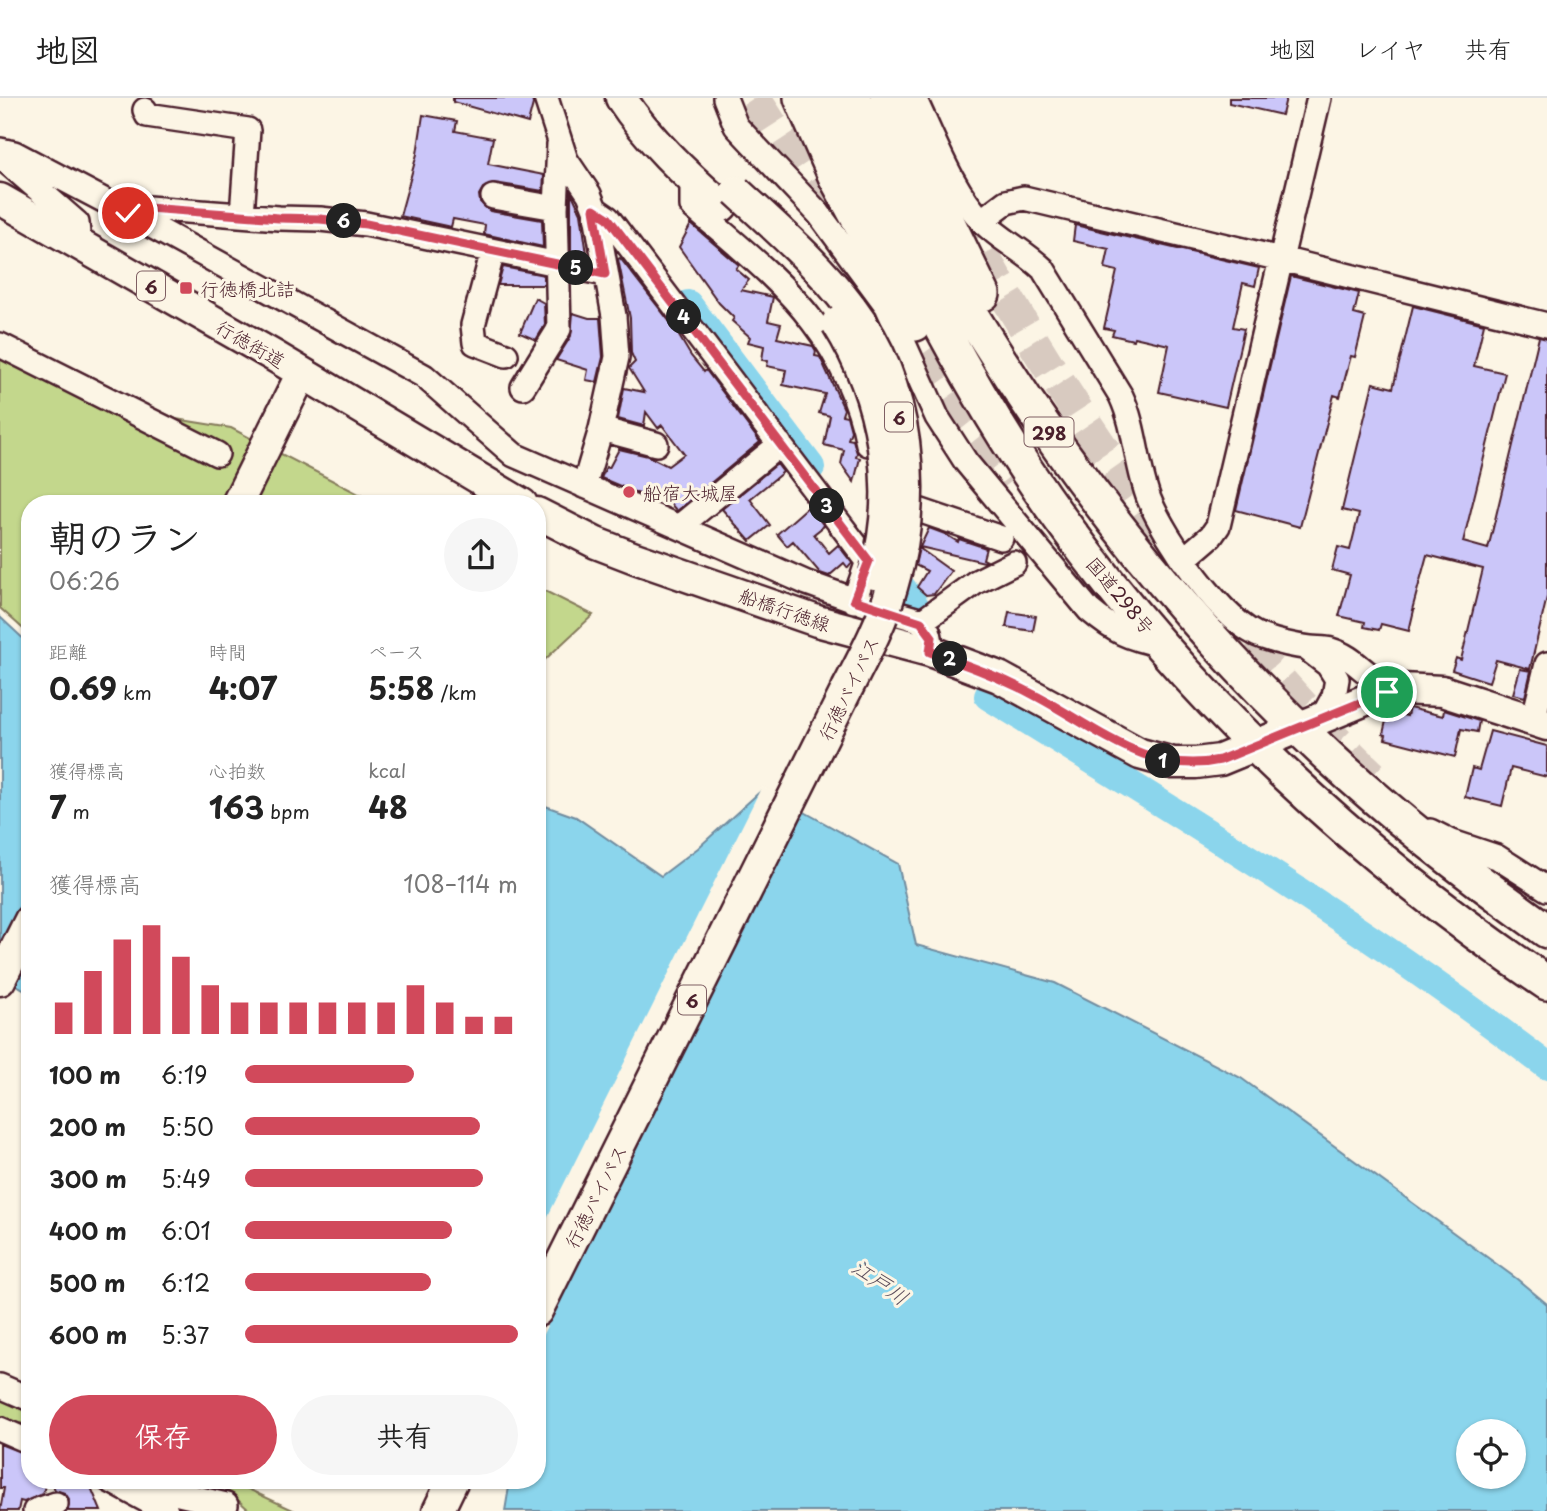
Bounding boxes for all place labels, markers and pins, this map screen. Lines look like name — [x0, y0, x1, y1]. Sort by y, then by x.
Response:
pin — [98, 183, 158, 243]
pin: 6 — [326, 204, 362, 238]
pin: 5 — [558, 250, 594, 286]
place label: 行徳橋北詰 — [200, 274, 295, 302]
marker: 行徳橋北詰 — [178, 280, 194, 296]
pin: 4 — [666, 300, 702, 334]
place label: 船宿大城屋 — [643, 478, 738, 506]
marker: 船宿大城屋 — [621, 484, 637, 500]
pin: 3 — [810, 488, 844, 524]
pin: 2 — [932, 642, 968, 676]
pin — [1357, 662, 1417, 722]
pin: 1 — [1146, 744, 1180, 778]

